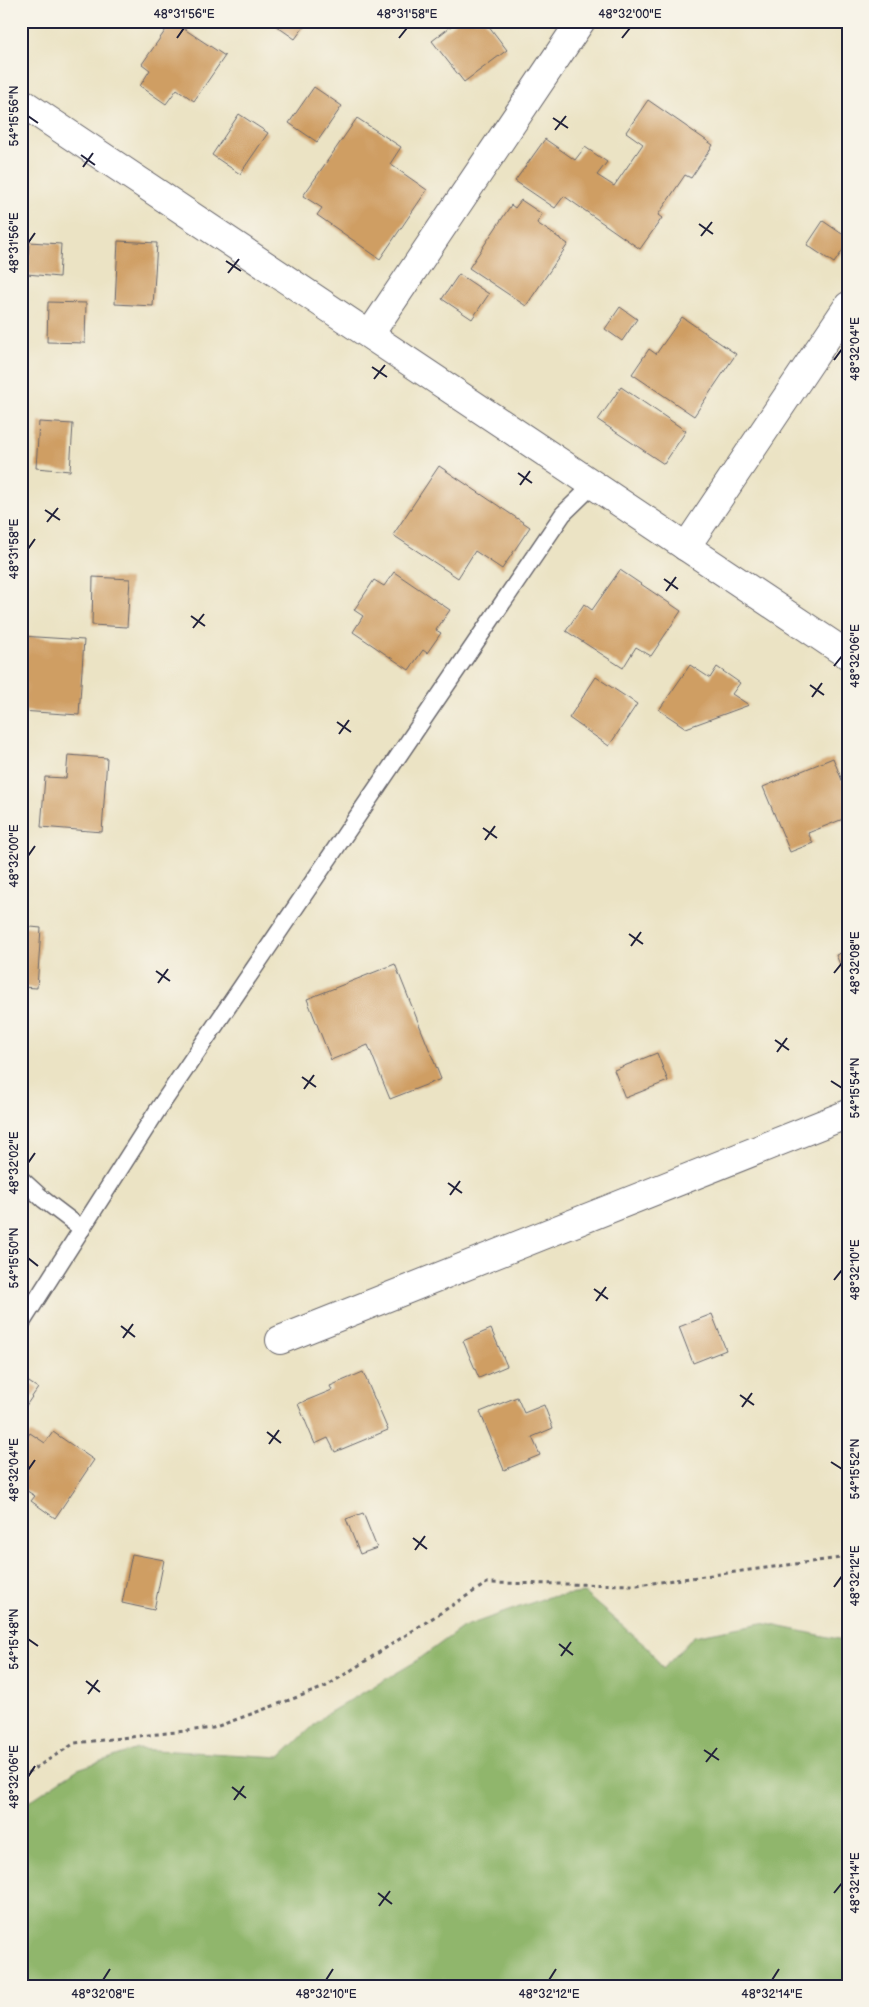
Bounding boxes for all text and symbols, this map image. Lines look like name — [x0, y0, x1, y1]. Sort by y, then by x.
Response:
text: 48°31'56"E — [153, 7, 215, 22]
text: 48°31'58"E — [377, 7, 437, 22]
text: 48°32'00"E — [598, 7, 662, 22]
text: 54°15'56"N — [7, 85, 22, 147]
text: 48°31'56"E — [7, 212, 22, 274]
text: 48°32'04"E — [848, 317, 863, 381]
text: 48°31'58"E — [7, 519, 22, 579]
text: 48°32'06"E — [848, 624, 863, 688]
text: 48°32'00"E — [7, 824, 22, 888]
text: 48°32'08"E — [848, 931, 863, 995]
text: 54°15'54"N — [848, 1057, 863, 1119]
text: 48°32'02"E — [7, 1131, 22, 1195]
text: 54°15'50"N — [7, 1228, 22, 1288]
text: 48°32'10"E — [848, 1239, 863, 1301]
text: 48°32'04"E — [7, 1438, 22, 1502]
text: 54°15'52"N — [848, 1439, 863, 1499]
text: 48°32'12"E — [848, 1545, 863, 1607]
text: 54°15'48"N — [7, 1608, 22, 1670]
text: 48°32'06"E — [7, 1745, 22, 1809]
text: 48°32'14"E — [848, 1852, 863, 1914]
text: 48°32'08"E — [71, 1987, 135, 2002]
text: 48°32'10"E — [295, 1987, 357, 2002]
text: 48°32'12"E — [518, 1987, 580, 2002]
text: 48°32'14"E — [741, 1987, 803, 2002]

